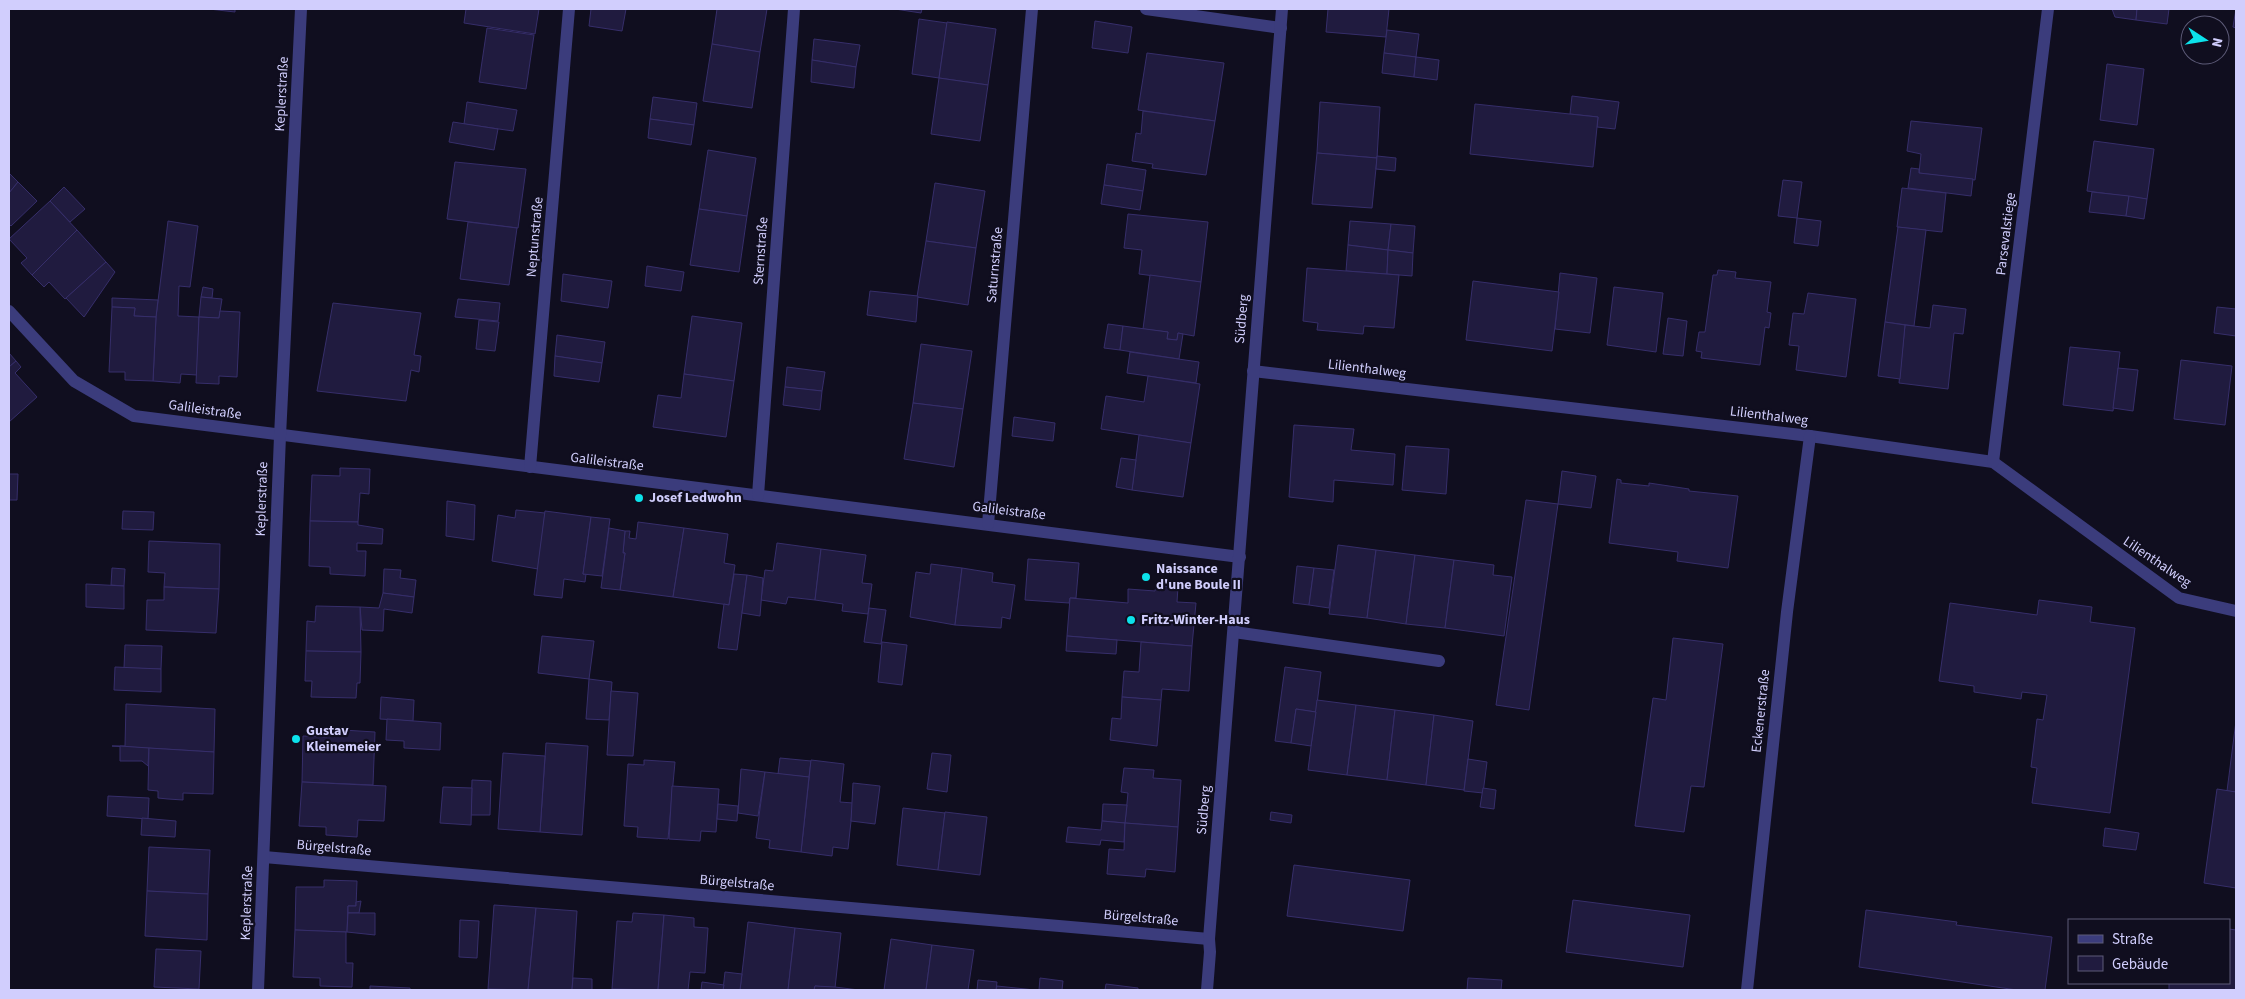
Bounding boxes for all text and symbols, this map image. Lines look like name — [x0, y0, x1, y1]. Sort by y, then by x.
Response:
north arrow — [2180, 15, 2230, 65]
text: N — [2206, 36, 2227, 49]
street label: Keplerstraße — [270, 56, 294, 132]
street label: Parsevalstiege — [1991, 191, 2021, 277]
street label: Neptunstraße — [522, 196, 548, 278]
street label: Sternstraße — [749, 216, 773, 286]
street label: Saturnstraße — [982, 226, 1008, 304]
street label: Südberg — [1230, 294, 1254, 344]
street label: Lilienthalweg — [1327, 354, 1407, 384]
street label: Galileistraße — [167, 395, 243, 425]
street label: Lilienthalweg — [1729, 401, 1809, 431]
street label: Galileistraße — [569, 448, 645, 476]
street label: Keplerstraße — [251, 461, 273, 537]
place label: Josef Ledwohn — [649, 488, 742, 508]
marker: Josef Ledwohn — [633, 492, 645, 504]
street label: Galileistraße — [971, 497, 1047, 525]
street label: Lilienthalweg — [2119, 532, 2195, 592]
place label: Naissance d'une Boule II — [1156, 559, 1241, 595]
marker: Naissance d'une Boule II — [1140, 571, 1152, 583]
place label: Fritz-Winter-Haus — [1141, 610, 1250, 630]
marker: Fritz-Winter-Haus — [1125, 614, 1137, 626]
street label: Eckenerstraße — [1747, 668, 1775, 754]
place label: Gustav Kleinemeier — [306, 721, 381, 757]
marker: Gustav Kleinemeier — [290, 733, 302, 745]
street label: Südberg — [1192, 785, 1216, 835]
street label: Bürgelstraße — [296, 835, 372, 861]
street label: Keplerstraße — [236, 865, 258, 941]
street label: Bürgelstraße — [699, 870, 775, 896]
street label: Bürgelstraße — [1103, 905, 1179, 931]
legend — [2068, 919, 2230, 984]
text: Straße — [2112, 929, 2153, 950]
text: Gebäude — [2112, 954, 2168, 975]

